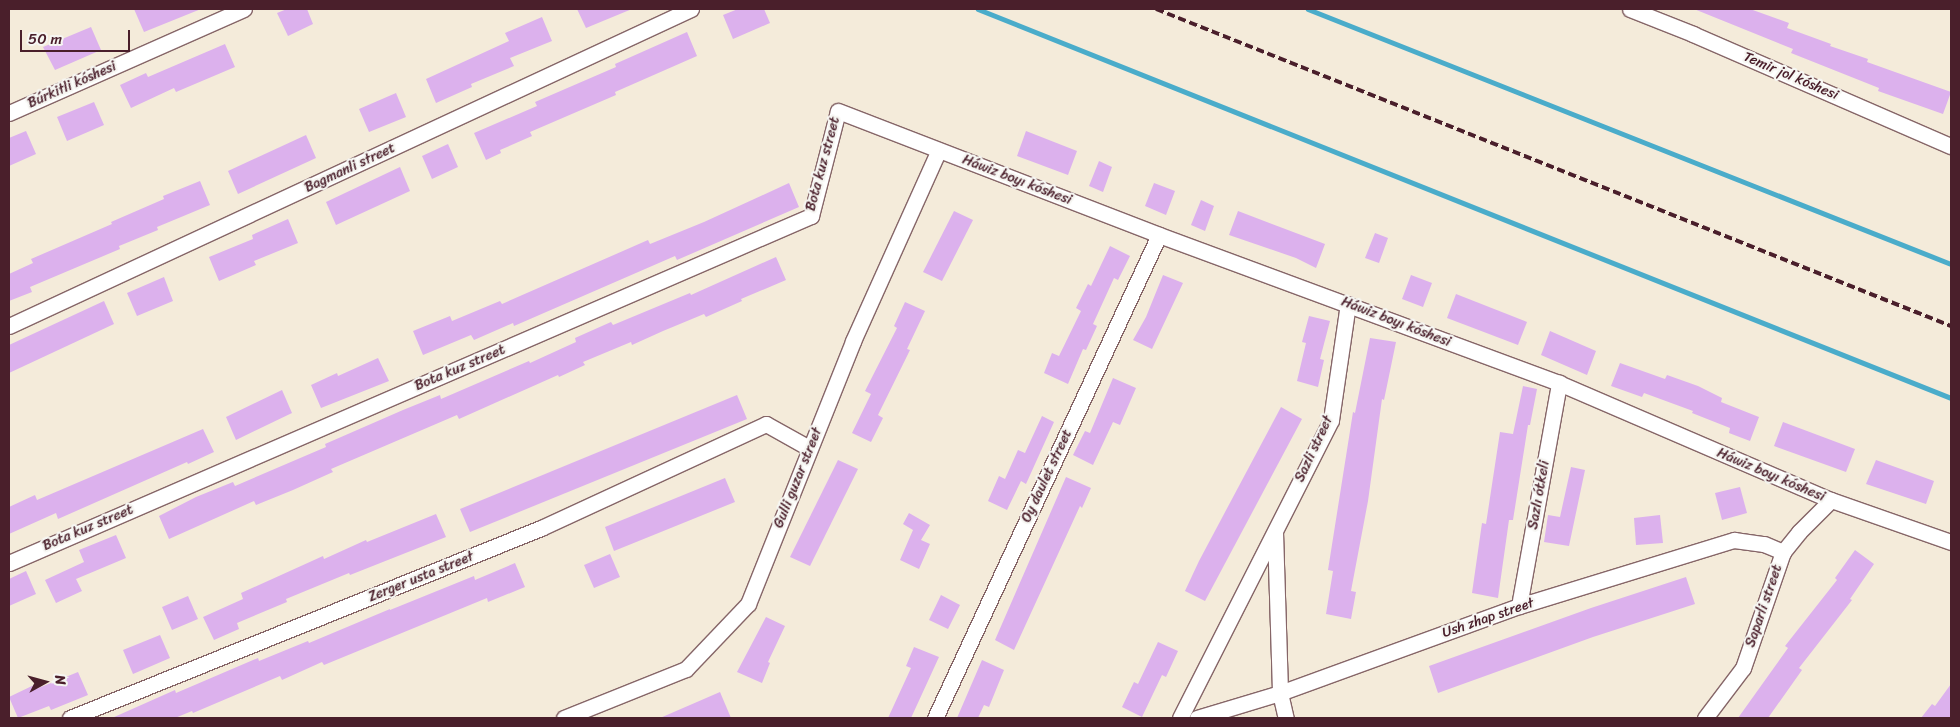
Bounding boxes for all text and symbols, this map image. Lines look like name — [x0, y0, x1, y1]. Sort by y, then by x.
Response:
scale bar — [22, 20, 132, 52]
text: 50 m — [28, 26, 62, 52]
street label: Temir jol kóshesi — [1740, 48, 1842, 104]
street label: Búrkitli kóshesi — [25, 58, 119, 112]
street label: Bota kuz street — [802, 115, 844, 213]
street label: Bagmanli street — [302, 140, 398, 196]
street label: Háwiz boyı kóshesi — [960, 151, 1074, 209]
street label: Háwiz boyı kóshesi — [1339, 293, 1453, 351]
street label: Bota kuz street — [412, 341, 508, 395]
street label: Sazli street — [1291, 412, 1337, 486]
street label: Gulli guzar street — [770, 425, 826, 531]
street label: Oy daulet street — [1018, 427, 1076, 525]
street label: Háwiz boyı kóshesi — [1714, 445, 1828, 505]
street label: Sazlı ótkeli — [1525, 459, 1553, 531]
street label: Bota kuz street — [40, 501, 136, 555]
street label: Zerger usta street — [365, 548, 477, 606]
street label: Saparli street — [1742, 562, 1786, 650]
street label: Ush zhap street — [1439, 594, 1537, 642]
north arrow — [20, 657, 70, 707]
text: N — [47, 674, 73, 686]

